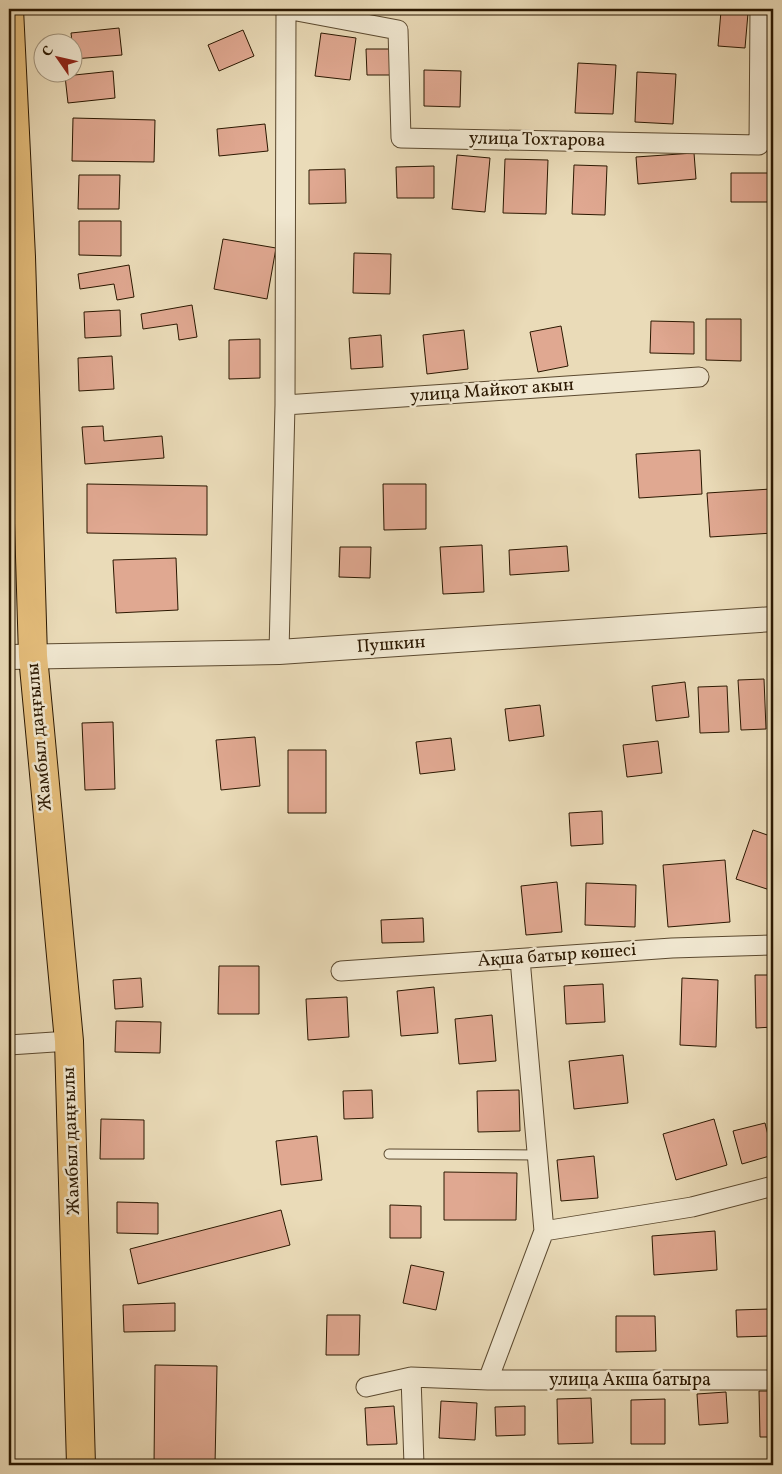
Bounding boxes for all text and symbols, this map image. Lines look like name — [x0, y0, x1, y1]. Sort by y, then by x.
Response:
north arrow — [32, 32, 82, 82]
text: С — [38, 43, 59, 61]
street label: улица Тохтарова — [469, 126, 606, 154]
street label: улица Майкот акын — [409, 373, 575, 409]
street label: Пушкин — [356, 630, 426, 660]
street label: Жамбыл даңғылы — [21, 662, 59, 812]
street label: Ақша батыр көшесі — [477, 938, 637, 974]
street label: Жамбыл даңғылы — [57, 1066, 87, 1216]
street label: улица Акша батыра — [549, 1368, 711, 1393]

